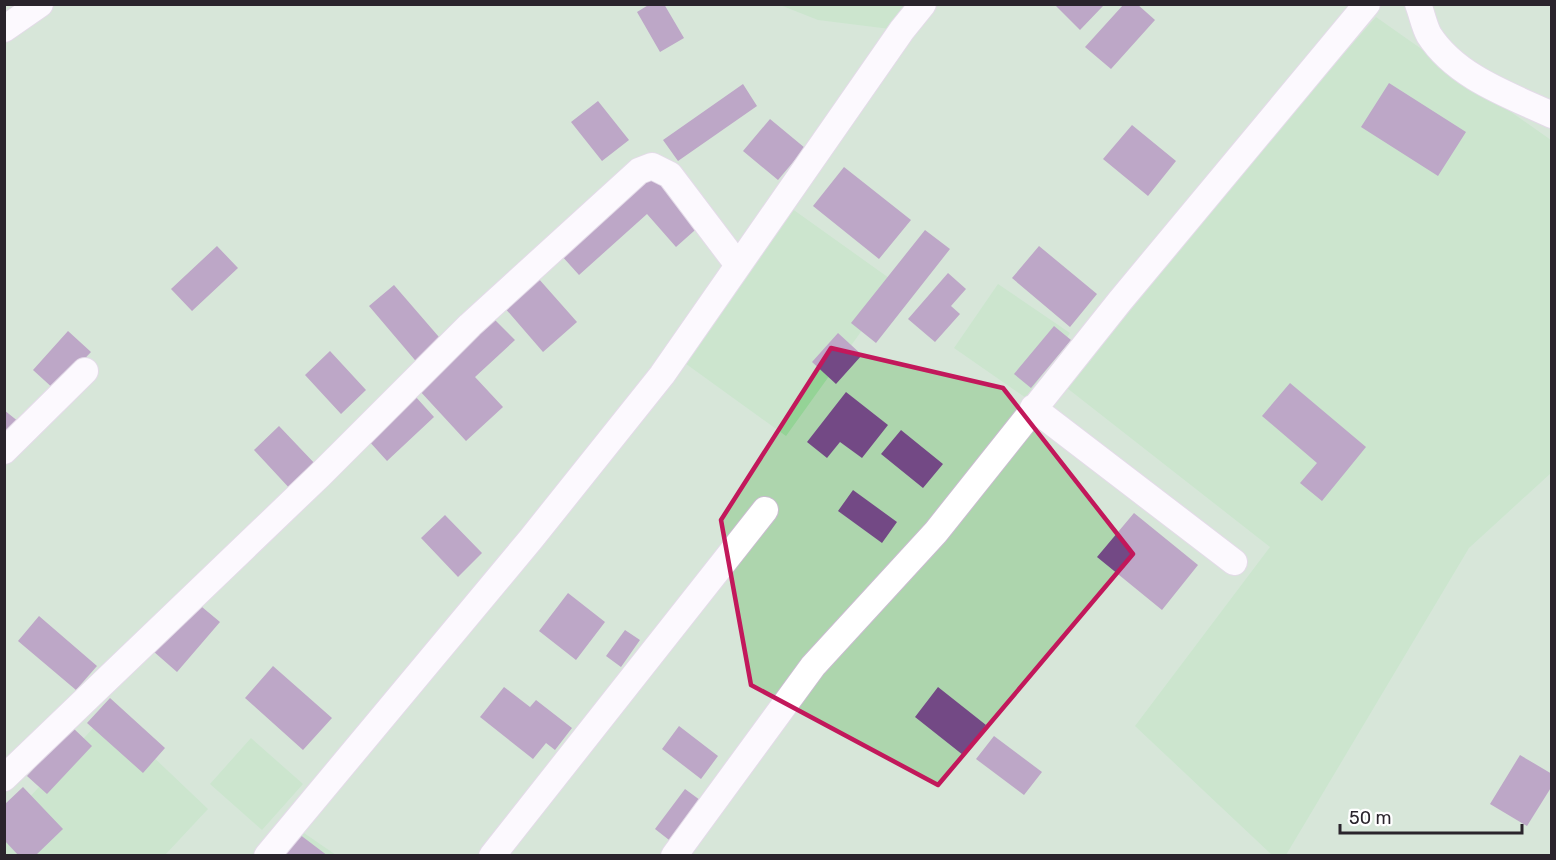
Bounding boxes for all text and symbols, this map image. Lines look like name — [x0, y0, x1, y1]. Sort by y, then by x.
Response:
scale bar — [1340, 797, 1522, 835]
text: 50 m — [1349, 807, 1392, 829]

